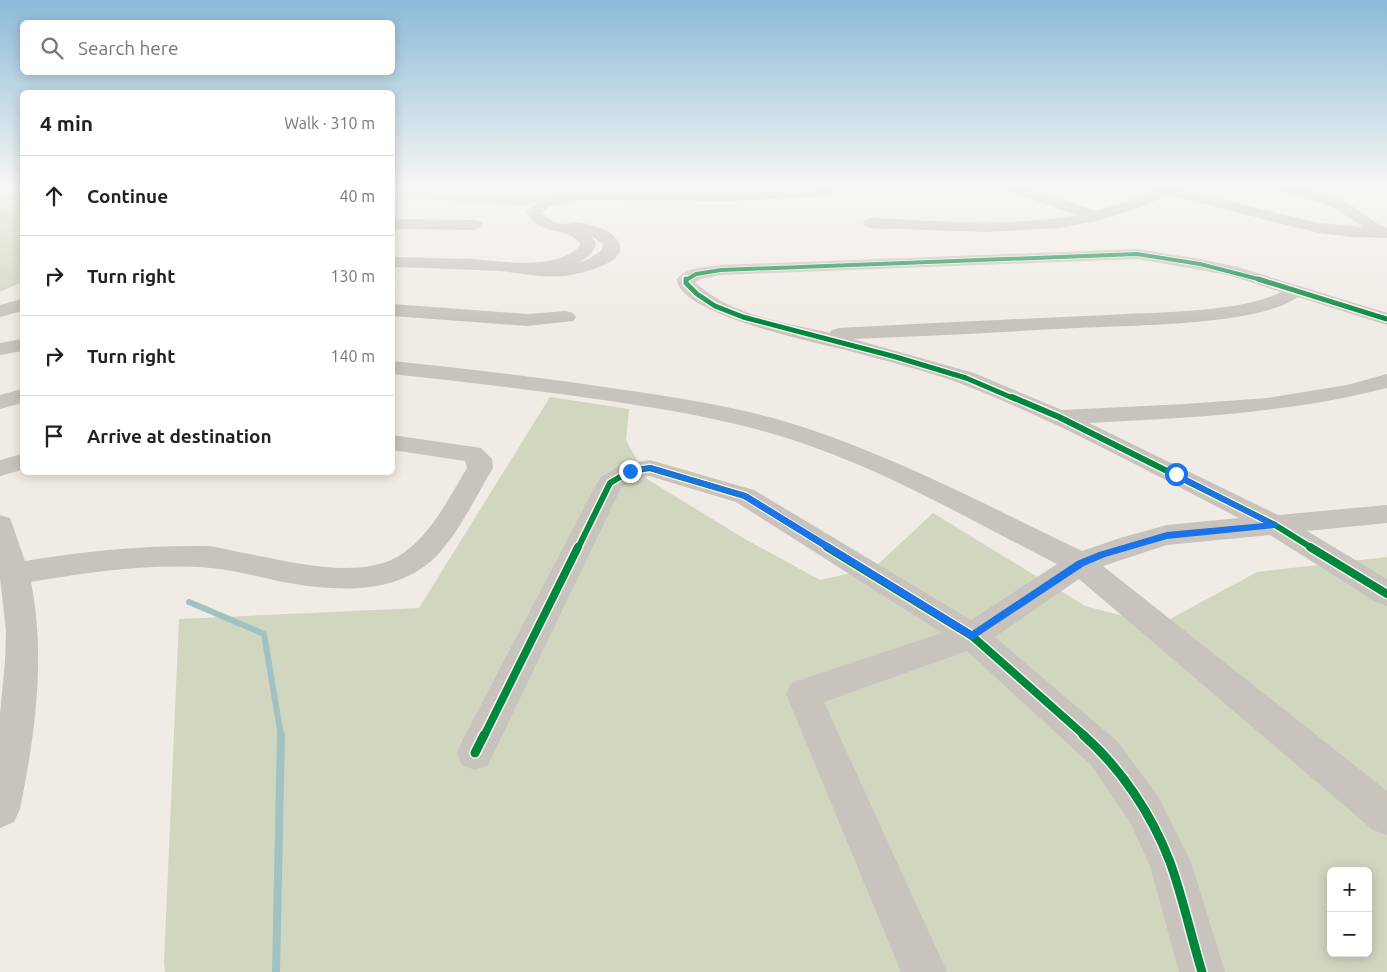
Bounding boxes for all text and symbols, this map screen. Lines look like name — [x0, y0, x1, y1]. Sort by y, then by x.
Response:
search box — [20, 20, 395, 75]
icon: search — [38, 34, 66, 62]
text: Search here — [78, 37, 178, 59]
text: 4 min — [40, 111, 93, 135]
text: Walk · 310 m — [284, 114, 375, 132]
icon: ahead — [40, 182, 68, 210]
text: Continue — [87, 185, 168, 207]
text: 40 m — [339, 187, 375, 205]
icon: right — [40, 262, 68, 290]
text: Turn right — [87, 265, 175, 287]
text: 130 m — [330, 267, 375, 285]
icon: right — [40, 342, 68, 370]
text: Turn right — [87, 345, 175, 367]
text: 140 m — [330, 347, 375, 365]
icon: arrive — [40, 422, 68, 450]
text: Arrive at destination — [87, 425, 272, 447]
route end — [619, 460, 642, 483]
route start — [1165, 463, 1188, 486]
map controls — [1327, 867, 1372, 957]
button: + — [1327, 867, 1372, 912]
button: − — [1327, 912, 1372, 957]

